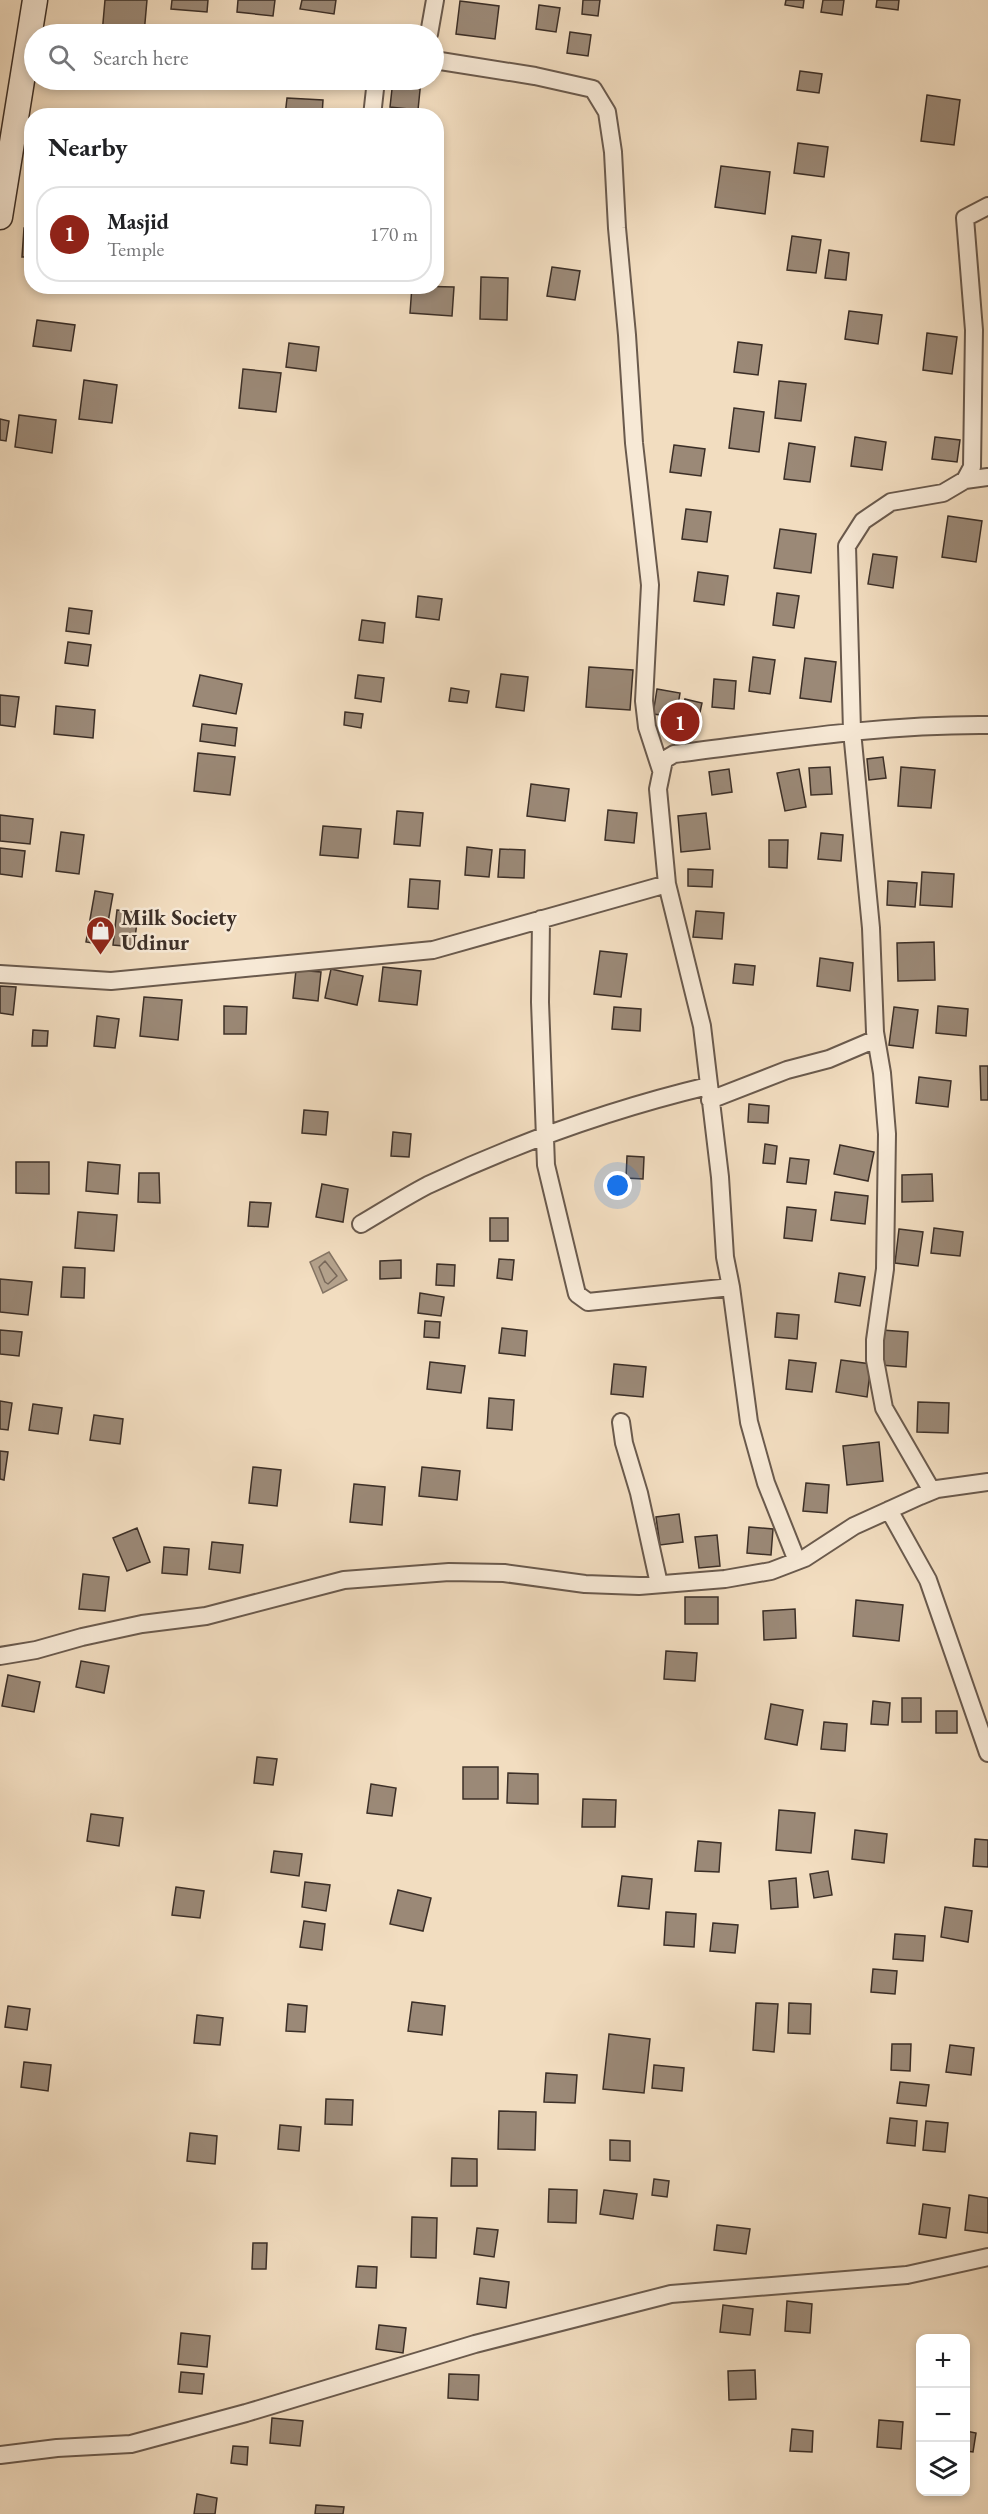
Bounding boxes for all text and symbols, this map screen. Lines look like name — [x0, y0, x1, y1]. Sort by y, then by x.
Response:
search box — [24, 24, 444, 90]
icon: search — [45, 41, 78, 74]
text: Search here — [93, 43, 188, 72]
text: Nearby — [48, 130, 128, 164]
text: Masjid — [107, 207, 169, 236]
text: 1 — [64, 221, 75, 247]
text: 170 m — [370, 221, 418, 247]
text: Temple — [107, 236, 164, 262]
pin: 1 — [660, 700, 700, 744]
place label: Milk Society Udinur — [121, 903, 237, 957]
shop icon: Milk Society Udinur — [84, 914, 116, 956]
your location — [603, 1171, 632, 1200]
map controls — [916, 2334, 970, 2496]
button: + — [916, 2334, 970, 2388]
button: − — [916, 2388, 970, 2442]
button: layers — [916, 2442, 970, 2496]

